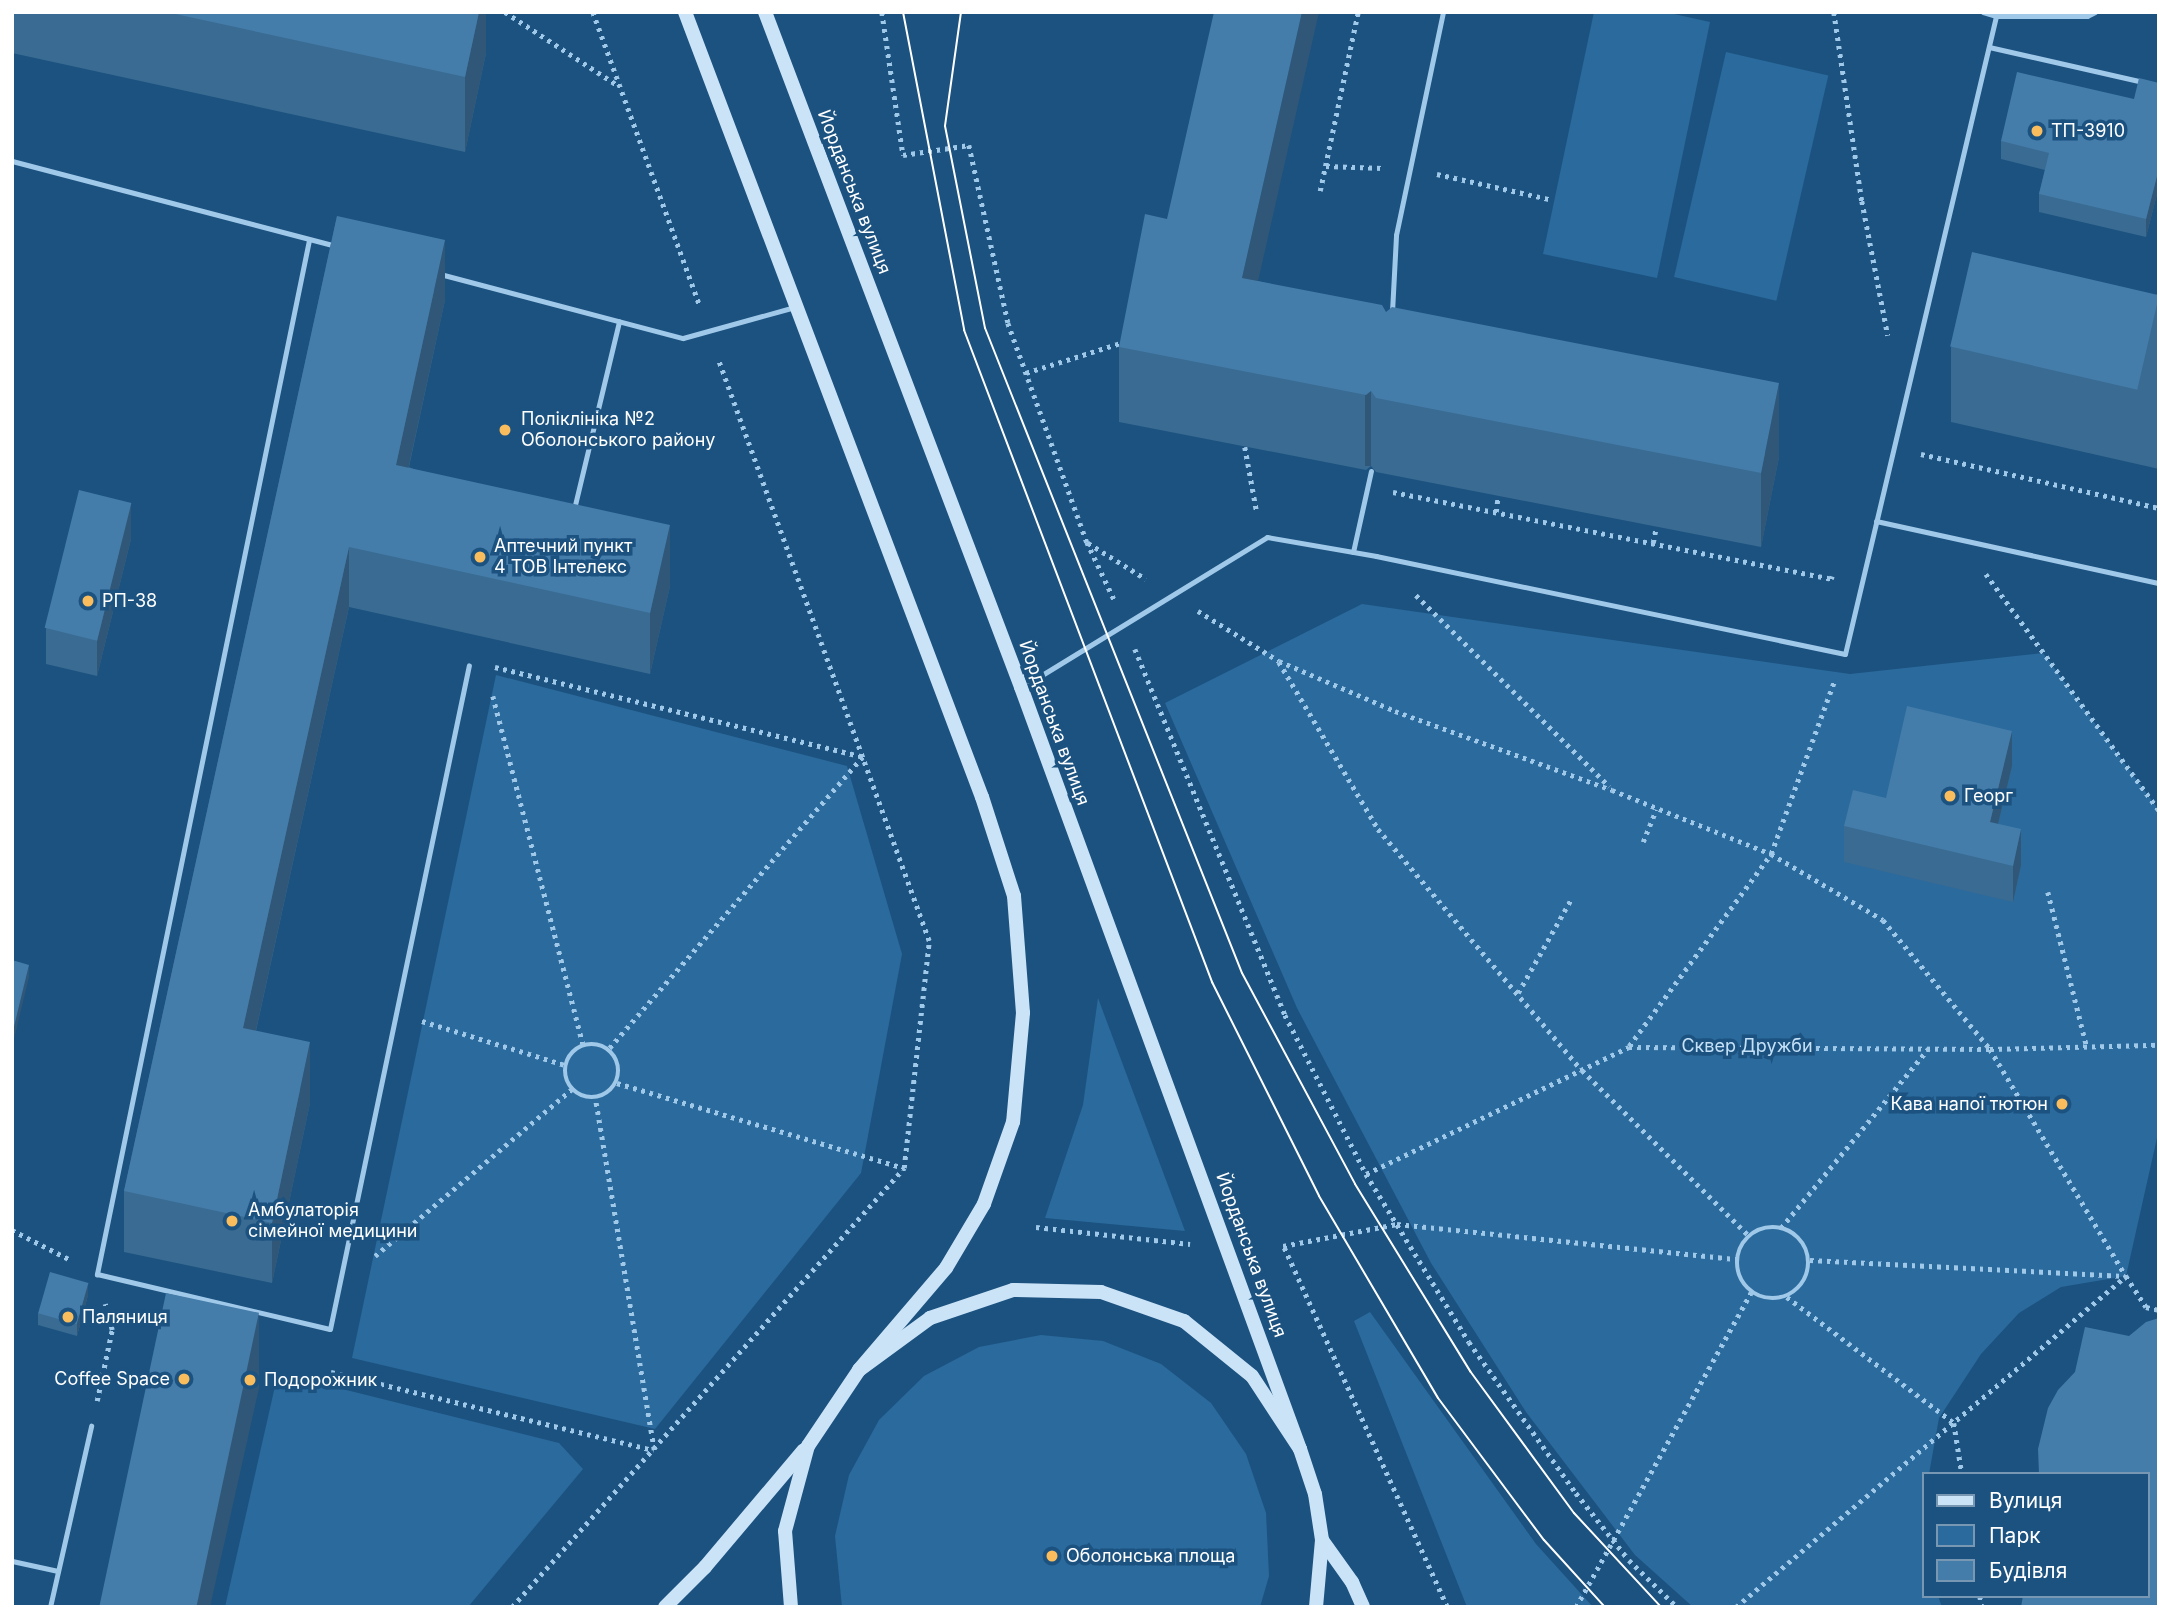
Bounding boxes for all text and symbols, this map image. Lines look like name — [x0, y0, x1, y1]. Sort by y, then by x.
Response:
street label: Йорданська вулиця — [813, 107, 895, 277]
place label: ТП-3910 — [2051, 120, 2125, 142]
marker: ТП-3910 — [2029, 123, 2045, 139]
place label: Поліклініка №2 Оболонського району — [521, 409, 715, 452]
marker: Поліклініка №2 Оболонського району — [495, 420, 515, 440]
place label: Аптечний пункт 4 ТОВ Інтелекс — [494, 536, 632, 578]
marker: Аптечний пункт 4 ТОВ Інтелекс — [472, 549, 488, 565]
place label: РП-38 — [102, 590, 157, 612]
marker: РП-38 — [80, 593, 96, 609]
street label: Йорданська вулиця — [1014, 638, 1094, 808]
place label: Георг — [1964, 785, 2013, 807]
marker: Георг — [1942, 788, 1958, 804]
park label: Сквер Дружби — [1681, 1035, 1813, 1057]
place label: Кава напої тютюн — [1891, 1093, 2048, 1115]
marker: Кава напої тютюн — [2054, 1096, 2070, 1112]
street label: Йорданська вулиця — [1211, 1170, 1291, 1340]
place label: Амбулаторія сімейної медицини — [248, 1200, 417, 1242]
marker: Амбулаторія сімейної медицини — [222, 1211, 242, 1231]
place label: Паляниця — [82, 1306, 168, 1328]
marker: Паляниця — [60, 1309, 76, 1325]
place label: Coffee Space — [54, 1368, 170, 1390]
place label: Подорожник — [264, 1369, 377, 1391]
marker: Coffee Space — [176, 1371, 192, 1387]
marker: Подорожник — [242, 1372, 258, 1388]
legend — [1923, 1472, 2150, 1598]
text: Вулиця — [1989, 1488, 2062, 1513]
text: Парк — [1989, 1523, 2041, 1548]
place label: Оболонська площа — [1066, 1545, 1235, 1567]
marker: Оболонська площа — [1044, 1548, 1060, 1564]
text: Будівля — [1989, 1558, 2067, 1583]

